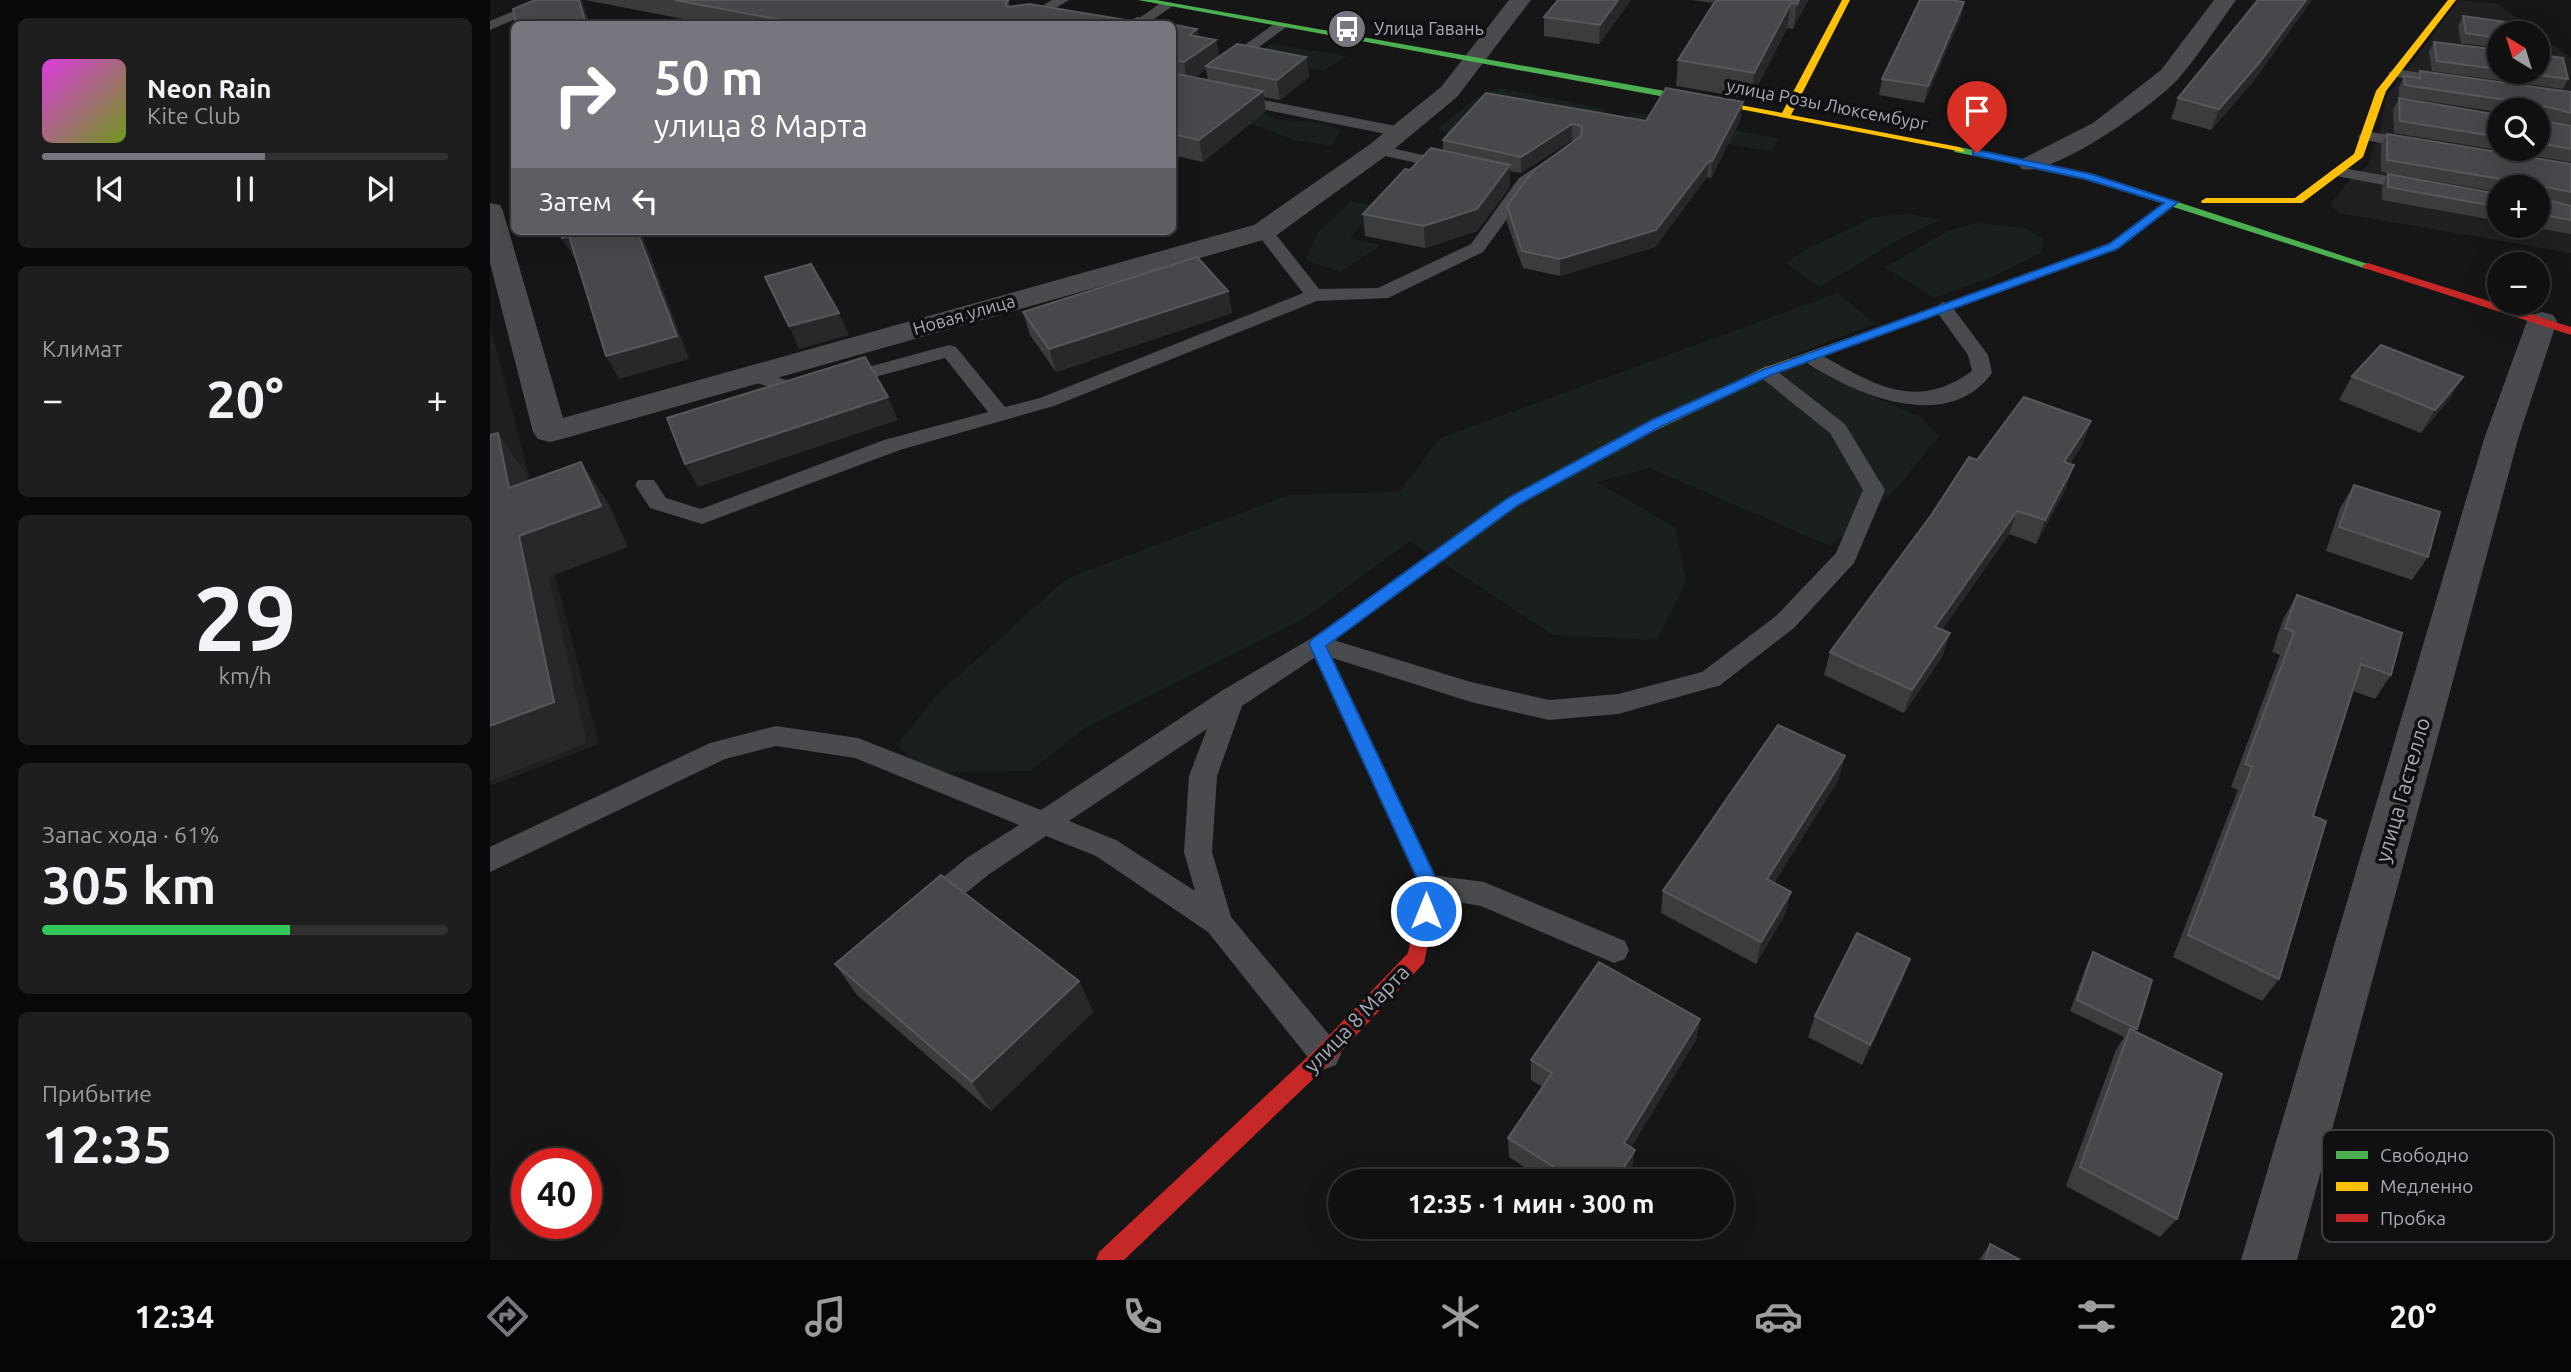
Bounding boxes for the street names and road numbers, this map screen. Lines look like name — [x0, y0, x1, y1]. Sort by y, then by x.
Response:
street label: улица Розы Люксембург — [1725, 75, 1930, 133]
street label: Новая улица — [910, 290, 1017, 338]
street label: улица Гастелло — [2370, 715, 2434, 865]
street label: улица 8 Марта — [1299, 959, 1414, 1077]

